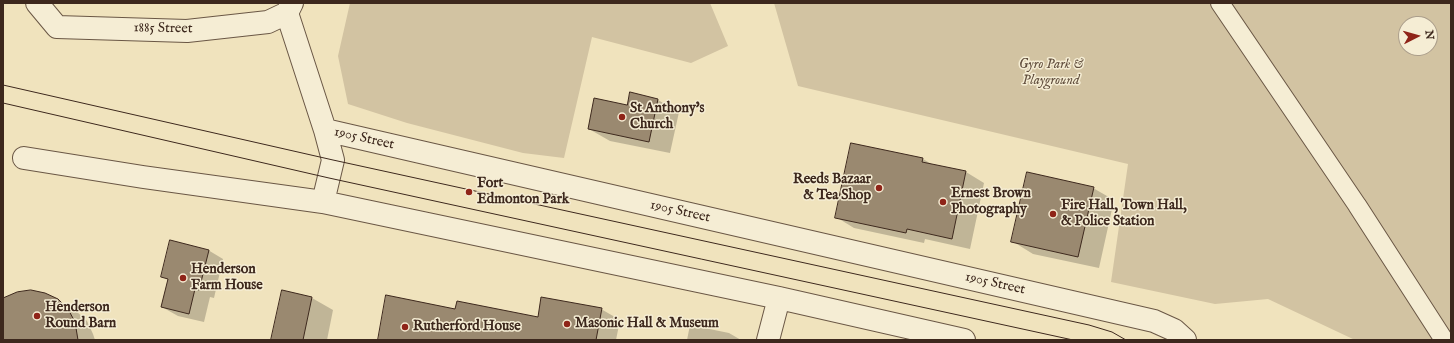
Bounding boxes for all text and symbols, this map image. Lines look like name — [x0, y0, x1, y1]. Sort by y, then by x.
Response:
north arrow — [1398, 16, 1438, 56]
street label: 1885 Street — [133, 20, 193, 38]
text: N — [1421, 29, 1436, 40]
park label: Gyro Park & Playground — [1019, 57, 1083, 90]
place label: St Anthony's Church — [630, 101, 705, 134]
marker: St Anthony's Church — [617, 112, 627, 122]
street label: 1905 Street — [332, 124, 396, 154]
place label: Reeds Bazaar & Tea Shop — [793, 172, 871, 204]
place label: Fort Edmonton Park — [477, 176, 569, 208]
marker: Reeds Bazaar & Tea Shop — [874, 183, 884, 193]
place label: Ernest Brown Photography — [951, 186, 1031, 218]
marker: Fort Edmonton Park — [464, 187, 474, 197]
street label: 1905 Street — [648, 197, 712, 227]
marker: Ernest Brown Photography — [938, 197, 948, 207]
place label: Fire Hall, Town Hall, & Police Station — [1061, 198, 1187, 230]
marker: Fire Hall, Town Hall, & Police Station — [1048, 209, 1058, 219]
place label: Henderson Farm House — [191, 262, 263, 294]
street label: 1905 Street — [963, 269, 1027, 299]
marker: Henderson Farm House — [178, 273, 188, 283]
place label: Henderson Round Barn — [45, 300, 116, 332]
marker: Henderson Round Barn — [32, 311, 42, 321]
place label: Masonic Hall & Museum — [575, 316, 719, 332]
place label: Rutherford House — [413, 319, 521, 335]
marker: Masonic Hall & Museum — [562, 319, 572, 329]
marker: Rutherford House — [400, 322, 410, 332]

